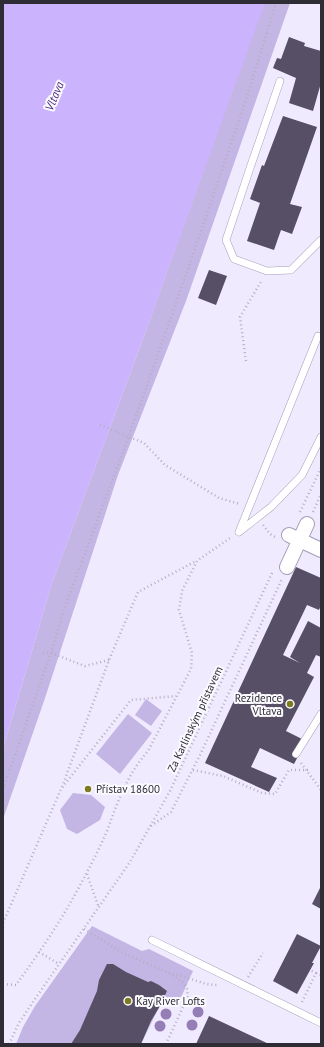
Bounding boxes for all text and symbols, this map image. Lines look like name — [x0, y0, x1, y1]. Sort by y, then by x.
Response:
water label: Vltava — [41, 79, 67, 113]
street label: Za Karlínským přístavem — [164, 664, 226, 774]
place label: Rezidence Vltava — [235, 691, 282, 718]
marker: Rezidence Vltava — [285, 699, 295, 709]
place label: Přístav 18600 — [96, 782, 160, 796]
marker: Přístav 18600 — [83, 784, 93, 794]
place label: Kay River Lofts — [136, 994, 205, 1008]
marker: Kay River Lofts — [123, 996, 133, 1006]

